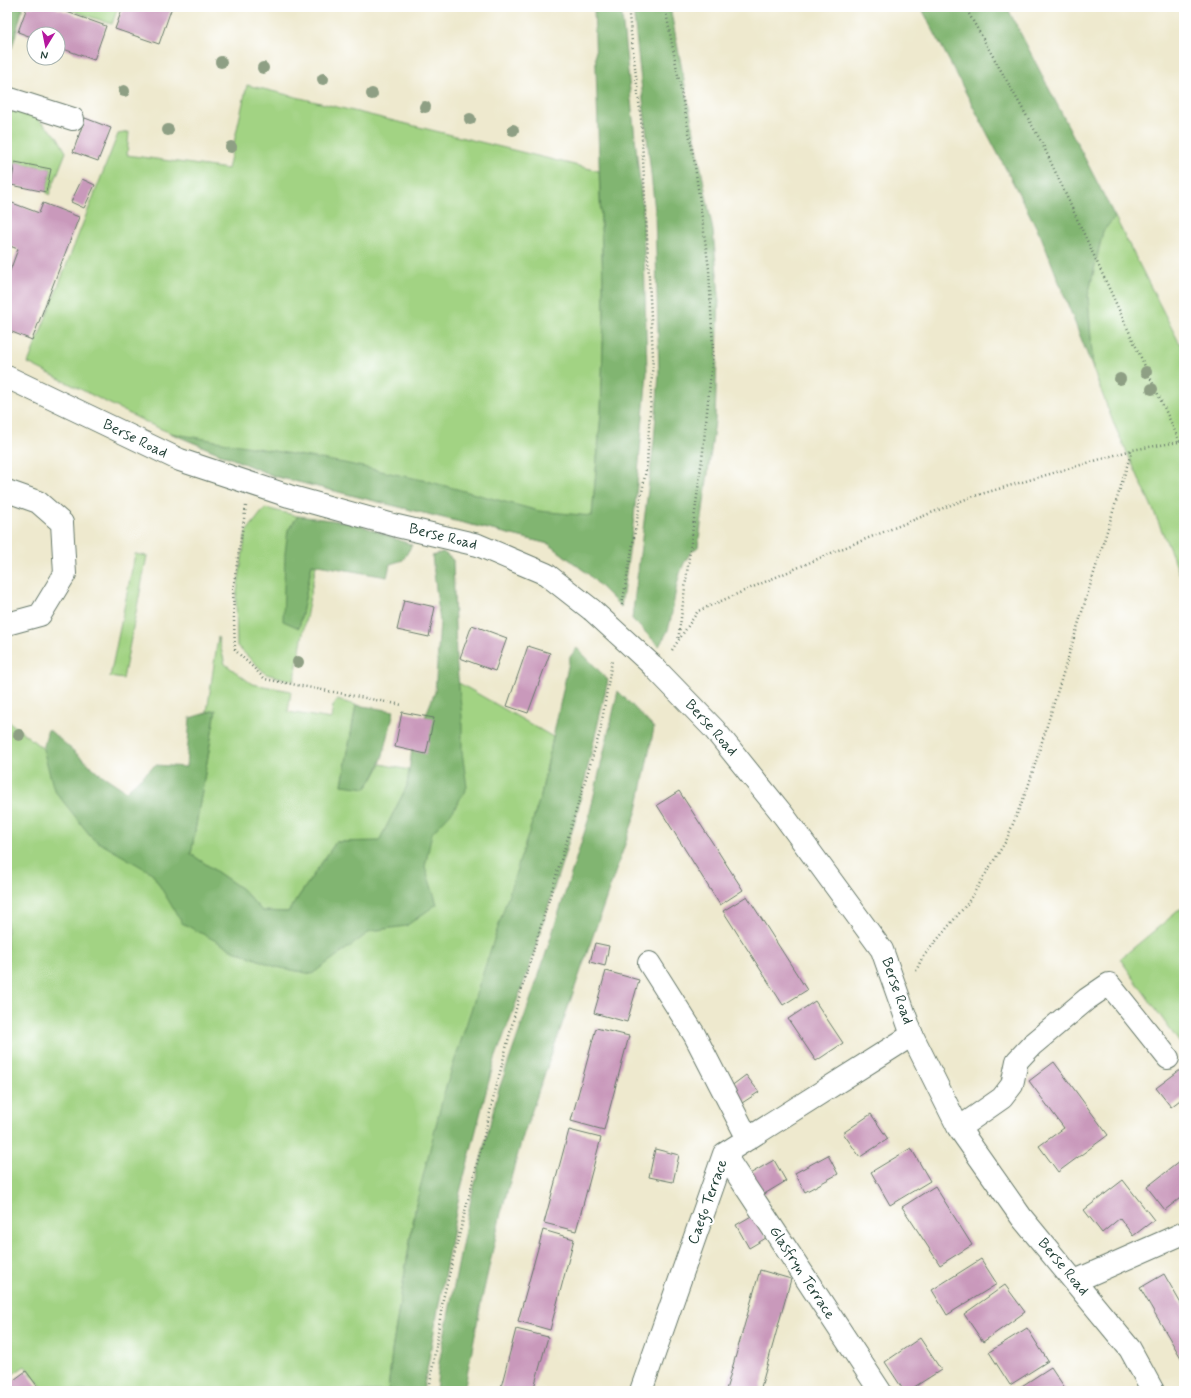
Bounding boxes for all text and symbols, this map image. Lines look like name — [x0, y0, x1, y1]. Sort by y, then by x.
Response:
north arrow — [26, 26, 66, 66]
text: N — [40, 47, 49, 62]
street label: Berse Road — [99, 415, 171, 463]
street label: Berse Road — [407, 519, 479, 555]
street label: Berse Road — [680, 695, 742, 761]
street label: Berse Road — [876, 955, 918, 1027]
street label: Caego Terrace — [683, 1157, 734, 1248]
street label: Glasfryn Terrace — [764, 1222, 840, 1324]
street label: Berse Road — [1033, 1234, 1093, 1300]

